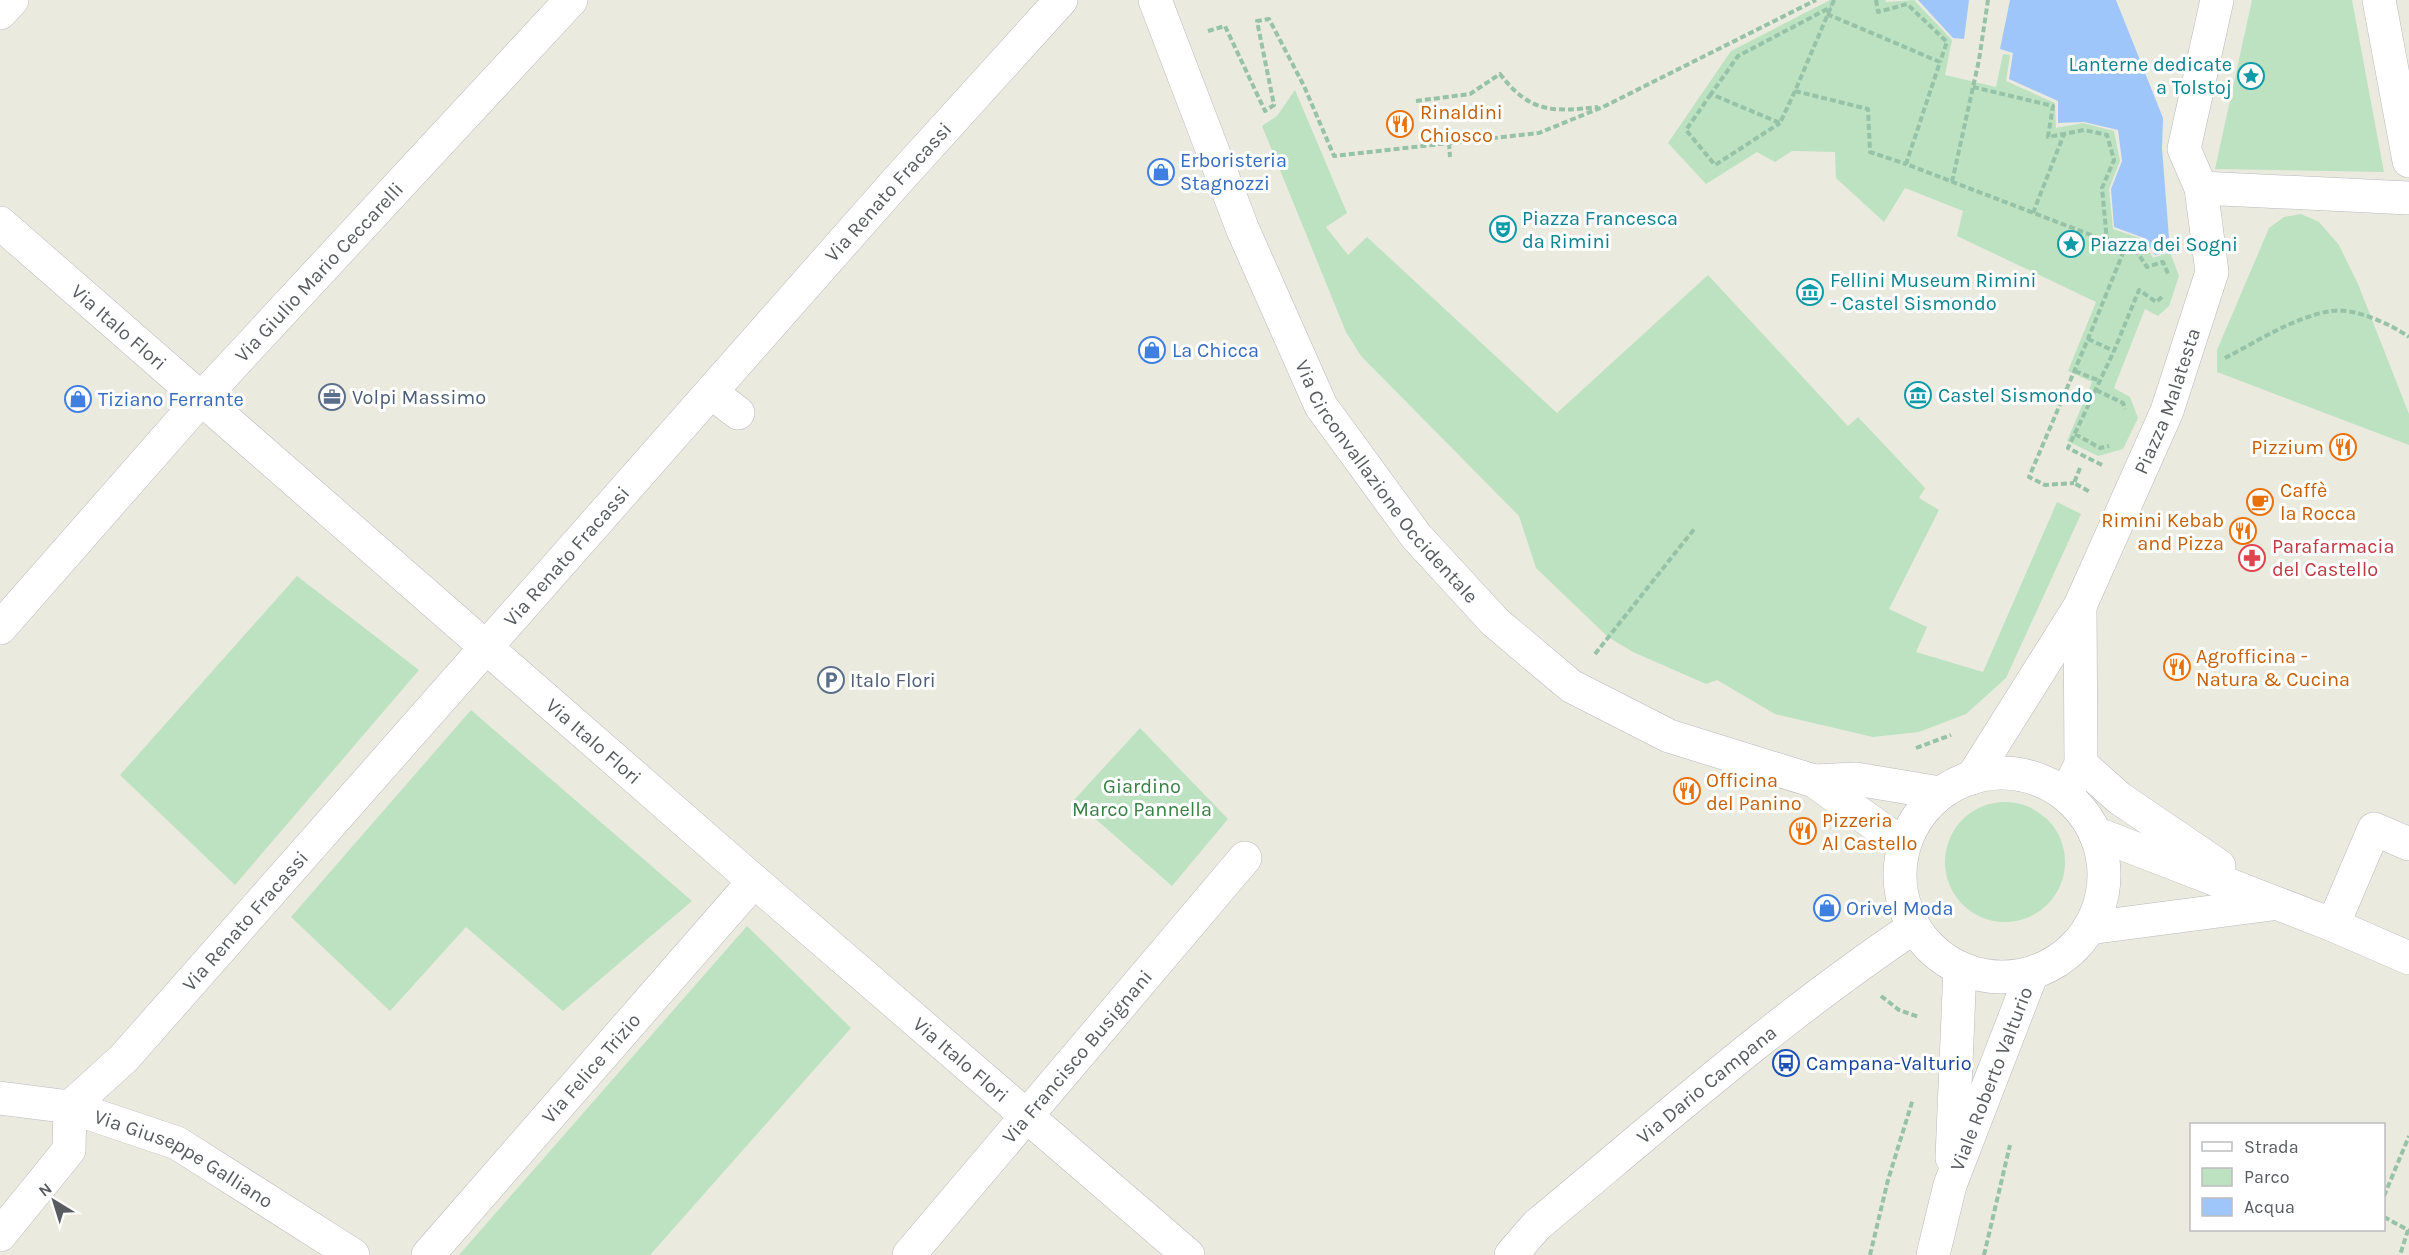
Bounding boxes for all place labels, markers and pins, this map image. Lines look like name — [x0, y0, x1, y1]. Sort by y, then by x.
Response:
place label: Lanterne dedicate a Tolstoj — [2068, 53, 2232, 99]
place icon: Lanterne dedicate a Tolstoj — [2236, 61, 2266, 91]
place label: Rinaldini Chiosco — [1420, 101, 1503, 147]
restaurant icon: Rinaldini Chiosco — [1385, 109, 1415, 139]
place label: Erboristeria Stagnozzi — [1180, 149, 1287, 195]
shop icon: Erboristeria Stagnozzi — [1146, 157, 1176, 187]
place label: Piazza Francesca da Rimini — [1522, 207, 1678, 253]
theatre icon: Piazza Francesca da Rimini — [1488, 214, 1518, 244]
place icon: Piazza dei Sogni — [2056, 229, 2086, 259]
place label: Piazza dei Sogni — [2090, 233, 2238, 256]
place label: Fellini Museum Rimini - Castel Sismondo — [1830, 269, 2036, 315]
museum icon: Fellini Museum Rimini - Castel Sismondo — [1795, 277, 1825, 307]
shop icon: La Chicca — [1137, 335, 1167, 365]
place label: La Chicca — [1172, 339, 1259, 362]
museum icon: Castel Sismondo — [1903, 380, 1933, 410]
office icon: Volpi Massimo — [317, 382, 347, 412]
shop icon: Tiziano Ferrante — [63, 384, 93, 414]
place label: Castel Sismondo — [1938, 384, 2093, 407]
place label: Volpi Massimo — [352, 386, 486, 409]
place label: Tiziano Ferrante — [98, 388, 244, 411]
restaurant icon: Pizzium — [2328, 432, 2358, 462]
place label: Pizzium — [2251, 436, 2324, 459]
place label: Caffè la Rocca — [2280, 479, 2356, 525]
cafe icon: Caffè la Rocca — [2245, 487, 2275, 517]
place label: Rimini Kebab and Pizza — [2101, 509, 2224, 555]
restaurant icon: Rimini Kebab and Pizza — [2228, 516, 2258, 546]
place label: Parafarmacia del Castello — [2272, 535, 2394, 581]
pharmacy icon: Parafarmacia del Castello — [2237, 543, 2267, 573]
place label: Agrofficina - Natura & Cucina — [2196, 645, 2350, 691]
restaurant icon: Agrofficina - Natura & Cucina — [2162, 652, 2192, 682]
parking icon: Italo Flori — [816, 665, 846, 695]
place label: Italo Flori — [850, 669, 936, 692]
place label: Officina del Panino — [1706, 769, 1802, 815]
restaurant icon: Officina del Panino — [1672, 776, 1702, 806]
place label: Pizzeria Al Castello — [1822, 809, 1918, 855]
restaurant icon: Pizzeria Al Castello — [1788, 816, 1818, 846]
shop icon: Orivel Moda — [1812, 893, 1842, 923]
place label: Orivel Moda — [1846, 897, 1954, 920]
bus stop icon: Campana-Valturio — [1771, 1048, 1801, 1078]
place label: Campana-Valturio — [1806, 1052, 1972, 1075]

